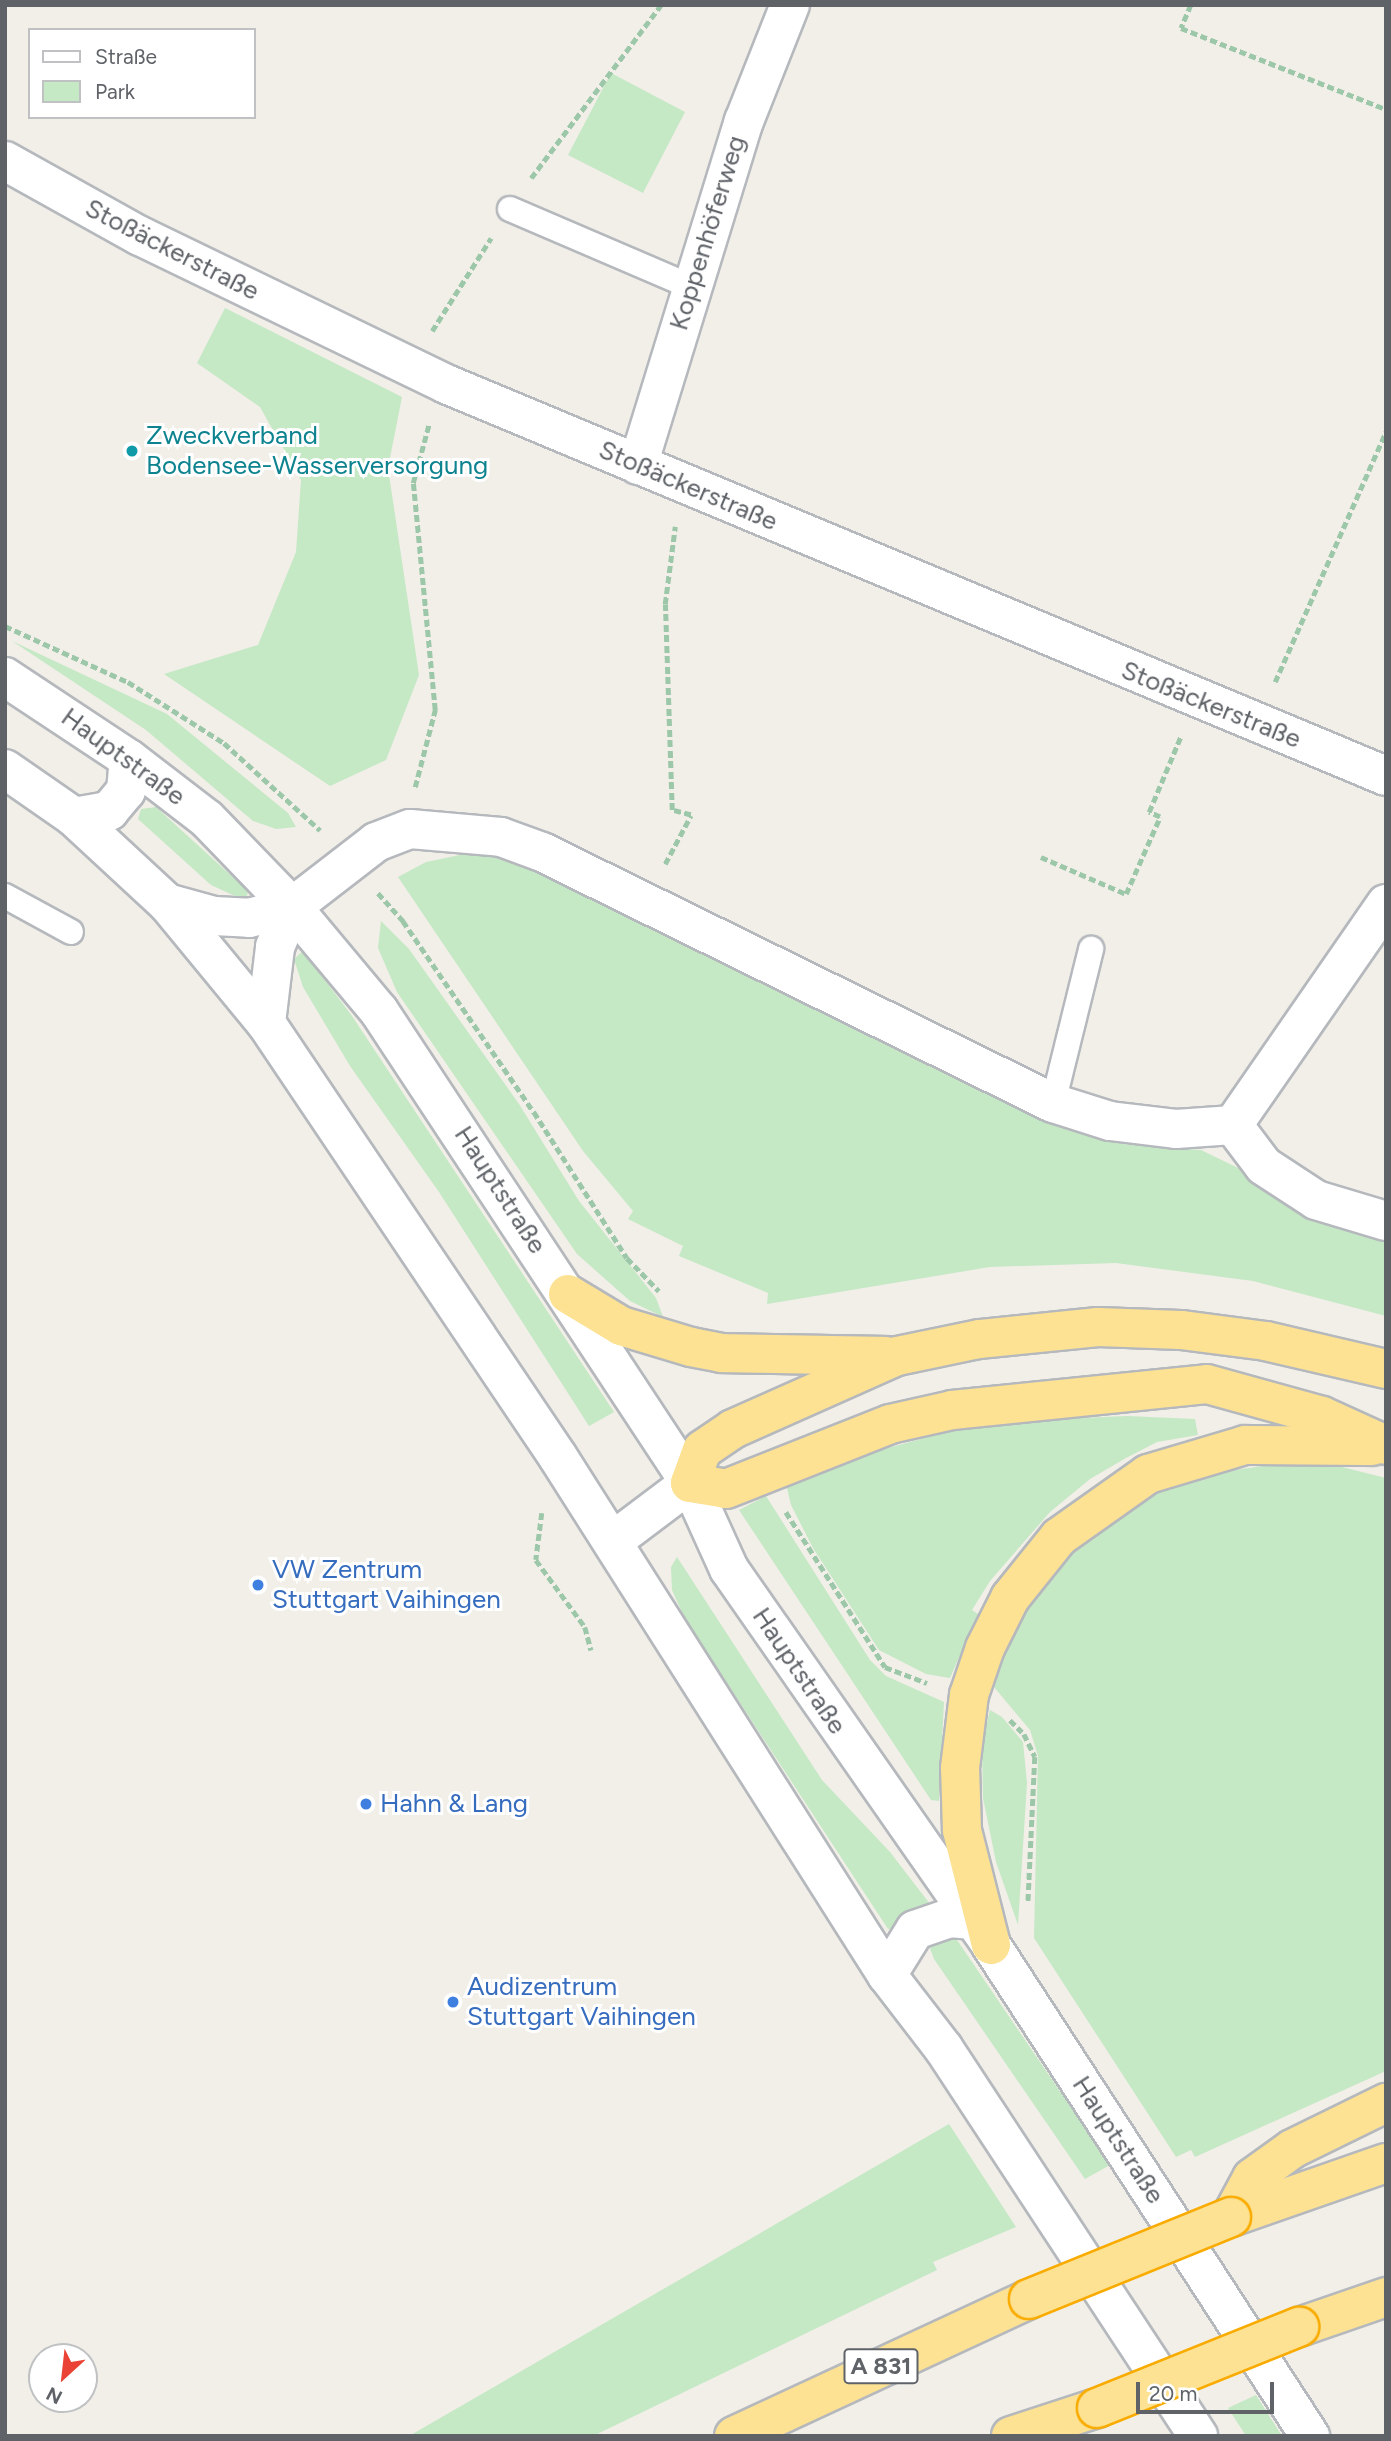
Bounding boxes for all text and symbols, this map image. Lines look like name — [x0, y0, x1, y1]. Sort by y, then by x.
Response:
legend — [28, 28, 256, 119]
text: Straße — [95, 44, 157, 69]
text: Park — [95, 79, 135, 104]
street label: Koppenhöferweg — [664, 132, 752, 334]
street label: Stoßäckerstraße — [80, 193, 264, 307]
place label: Zweckverband Bodensee-Wasserversorgung — [146, 420, 488, 481]
street label: Stoßäckerstraße — [594, 434, 782, 538]
marker: Zweckverband Bodensee-Wasserversorgung — [124, 443, 140, 459]
street label: Stoßäckerstraße — [1117, 655, 1305, 755]
street label: Hauptstraße — [55, 702, 191, 812]
street label: Hauptstraße — [447, 1121, 553, 1259]
place label: VW Zentrum Stuttgart Vaihingen — [272, 1554, 501, 1616]
marker: VW Zentrum Stuttgart Vaihingen — [250, 1577, 266, 1593]
street label: Hauptstraße — [745, 1602, 853, 1740]
place label: Hahn & Lang — [380, 1788, 528, 1820]
marker: Hahn & Lang — [358, 1796, 374, 1812]
place label: Audizentrum Stuttgart Vaihingen — [467, 1971, 696, 2032]
marker: Audizentrum Stuttgart Vaihingen — [445, 1994, 461, 2010]
street label: Hauptstraße — [1065, 2071, 1171, 2209]
north arrow — [28, 2343, 98, 2413]
road number: A 831 — [842, 2346, 920, 2386]
scale bar — [1139, 2368, 1277, 2412]
text: 20 m — [1149, 2381, 1197, 2406]
text: N — [42, 2382, 66, 2409]

